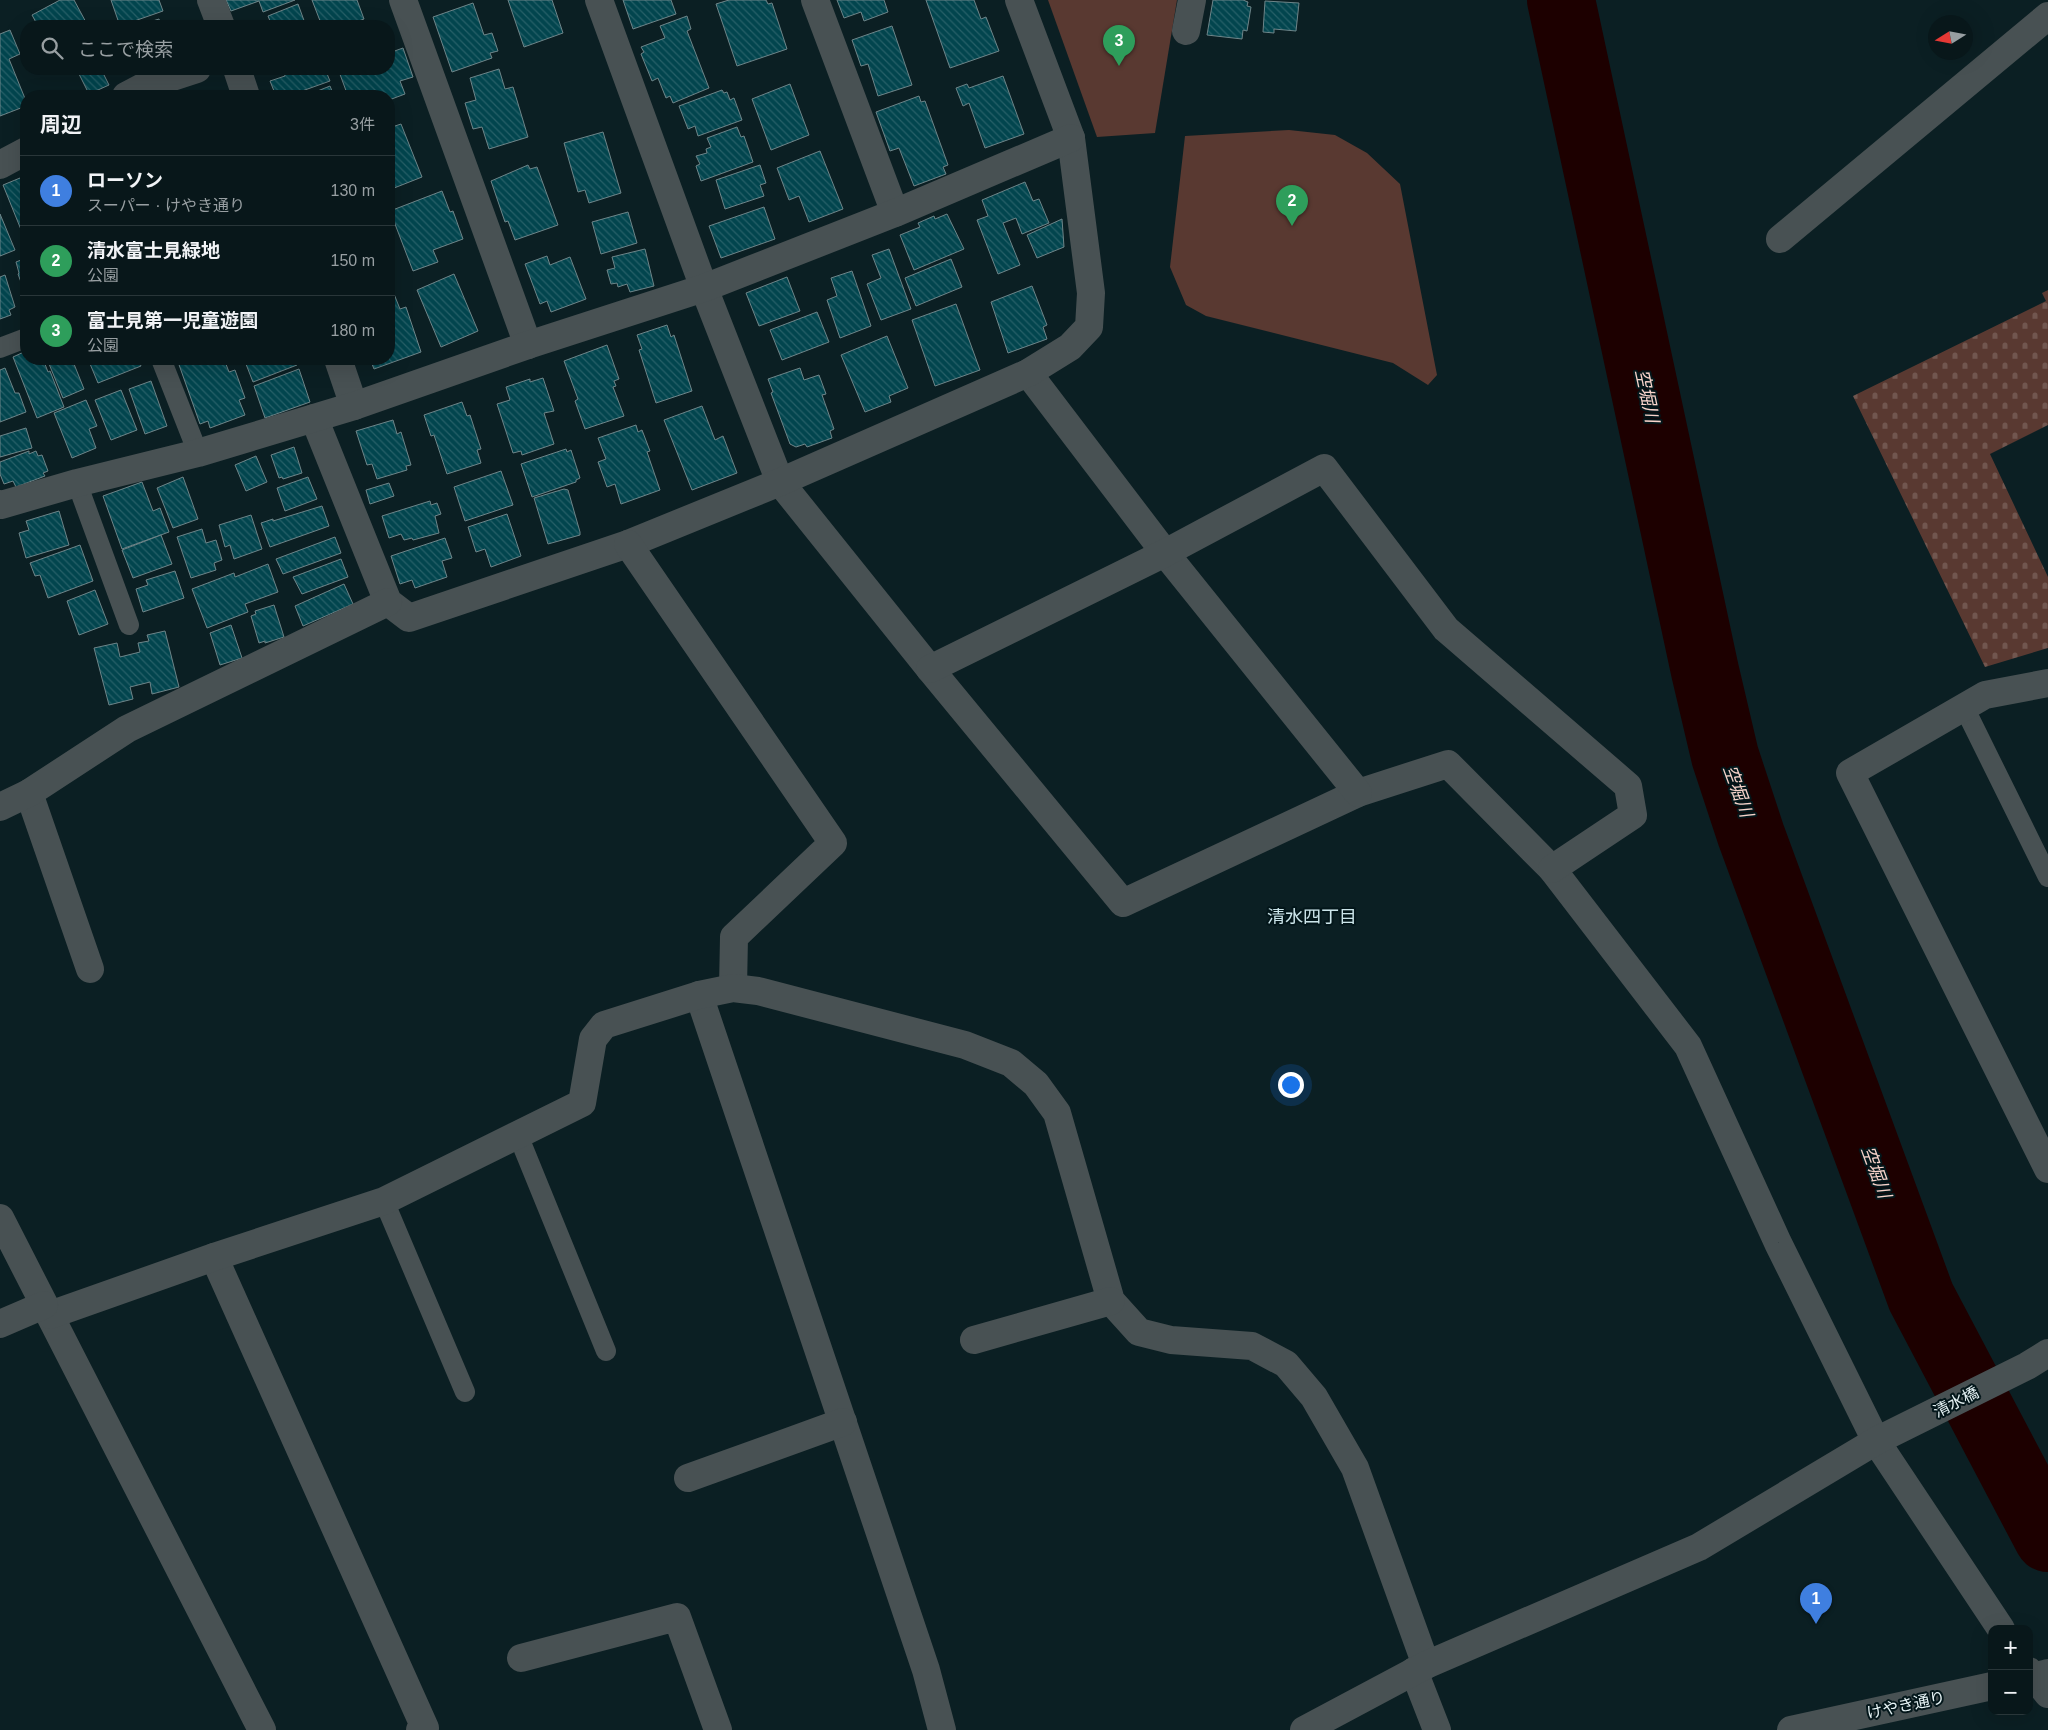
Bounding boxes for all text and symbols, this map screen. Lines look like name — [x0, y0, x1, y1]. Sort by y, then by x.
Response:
north arrow — [1928, 15, 1973, 60]
search box — [20, 20, 395, 75]
pin: 3 — [1103, 25, 1135, 66]
icon: search — [38, 34, 66, 62]
text: ここで検索 — [78, 39, 173, 60]
text: 周辺 — [40, 113, 82, 136]
text: 3件 — [350, 116, 375, 133]
text: ローソン — [87, 170, 163, 191]
text: 1 — [52, 182, 60, 199]
text: 130 m — [331, 182, 375, 199]
pin: 2 — [1276, 185, 1308, 226]
text: スーパー · けやき通り — [87, 197, 245, 214]
text: 清水富士見緑地 — [87, 240, 220, 261]
text: 2 — [52, 252, 60, 269]
text: 150 m — [331, 252, 375, 269]
text: 公園 — [87, 267, 119, 284]
text: 富士見第一児童遊園 — [87, 310, 258, 331]
text: 3 — [52, 322, 60, 339]
text: 180 m — [331, 322, 375, 339]
text: 公園 — [87, 337, 119, 354]
water label: 空堀川 — [1632, 368, 1663, 426]
water label: 空堀川 — [1719, 762, 1757, 822]
district label: 清水四丁目 — [1267, 907, 1357, 927]
your location — [1278, 1072, 1304, 1098]
water label: 空堀川 — [1857, 1143, 1895, 1203]
street label: 清水橋 — [1931, 1384, 1981, 1420]
pin: 1 — [1800, 1583, 1832, 1624]
map controls — [1988, 1625, 2033, 1715]
button: + — [1988, 1625, 2033, 1670]
button: − — [1988, 1670, 2033, 1715]
street label: けやき通り — [1865, 1688, 1947, 1722]

